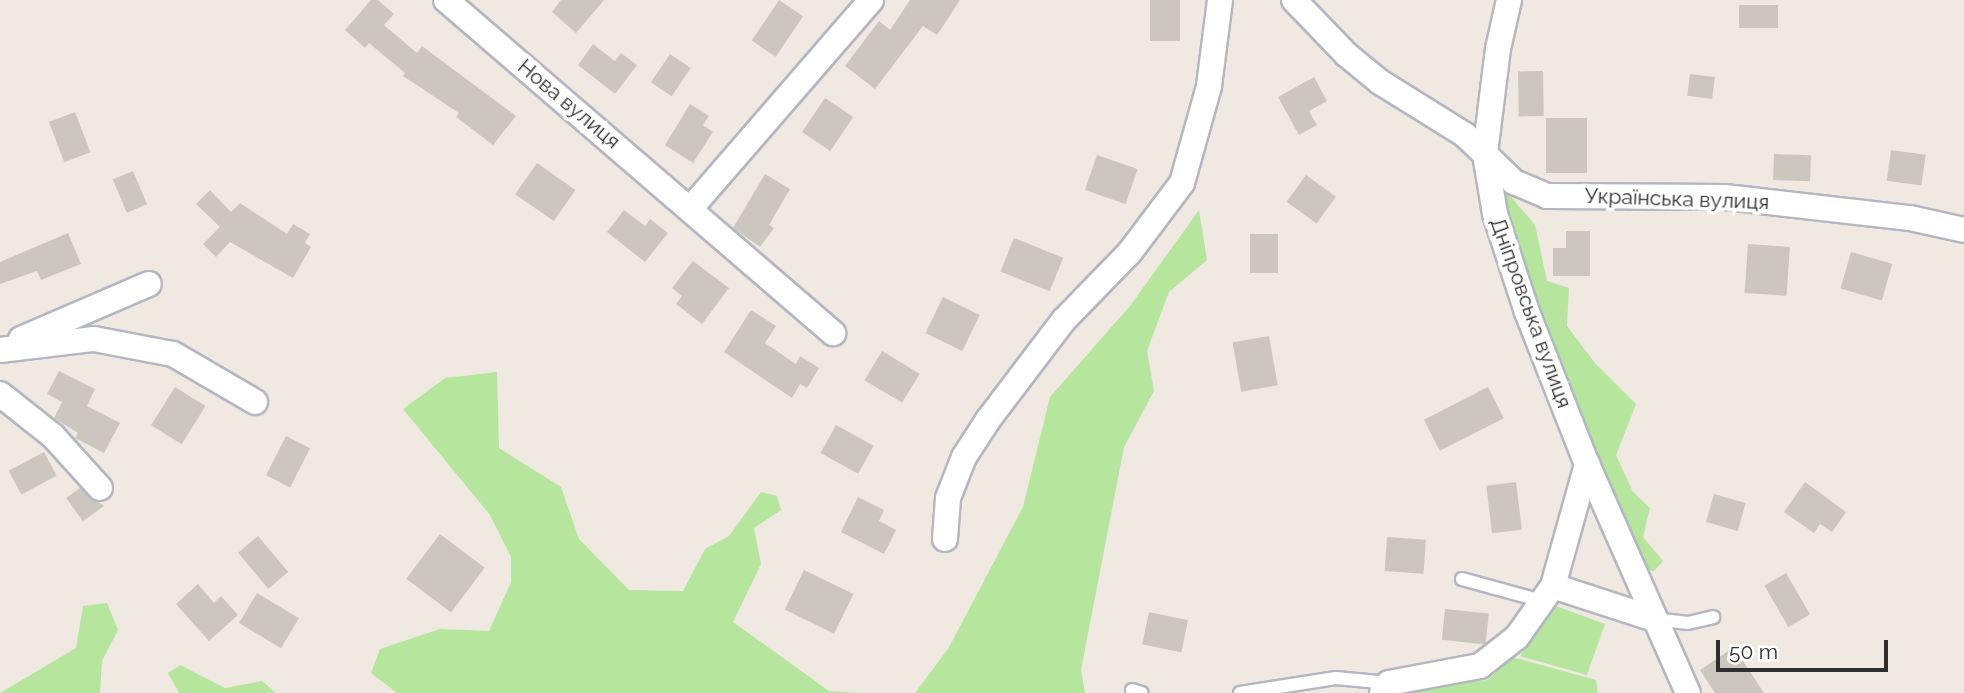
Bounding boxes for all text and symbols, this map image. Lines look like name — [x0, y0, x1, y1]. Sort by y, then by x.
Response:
street label: Нова вулиця — [513, 54, 625, 154]
street label: Українська вулиця — [1584, 183, 1770, 215]
street label: Дніпровська вулиця — [1485, 214, 1577, 412]
scale bar — [1719, 626, 1890, 670]
text: 50 m — [1729, 639, 1778, 664]

